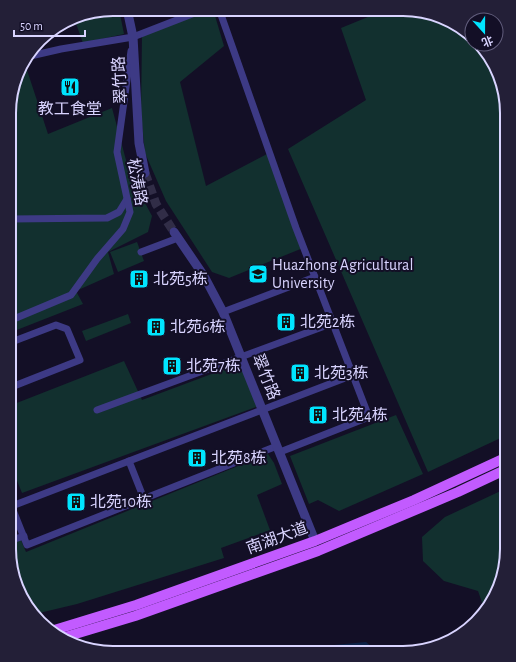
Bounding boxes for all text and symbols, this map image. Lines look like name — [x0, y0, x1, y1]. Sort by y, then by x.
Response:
scale bar — [14, 12, 85, 38]
north arrow — [464, 12, 504, 52]
text: 50 m — [20, 20, 43, 32]
text: 北 — [480, 34, 495, 48]
street label: 翠竹路 — [110, 56, 129, 104]
restaurant icon: 教工食堂 — [59, 76, 81, 98]
place label: 教工食堂 — [38, 100, 102, 117]
street label: 松涛路 — [125, 157, 150, 207]
place label: Huazhong Agricultural University — [272, 257, 413, 292]
school or university icon: Huazhong Agricultural University — [247, 263, 269, 285]
building icon: 北苑5栋 — [128, 268, 150, 290]
place label: 北苑5栋 — [153, 270, 208, 287]
building icon: 北苑2栋 — [275, 311, 297, 333]
place label: 北苑2栋 — [300, 313, 355, 330]
building icon: 北苑6栋 — [145, 316, 167, 338]
place label: 北苑6栋 — [170, 318, 226, 335]
street label: 翠竹路 — [250, 351, 283, 402]
building icon: 北苑7栋 — [161, 355, 183, 377]
place label: 北苑7栋 — [186, 357, 241, 374]
building icon: 北苑3栋 — [289, 362, 311, 384]
place label: 北苑3栋 — [314, 364, 369, 381]
building icon: 北苑4栋 — [307, 404, 329, 426]
place label: 北苑4栋 — [332, 406, 388, 423]
building icon: 北苑8栋 — [186, 447, 208, 469]
place label: 北苑8栋 — [211, 449, 267, 466]
building icon: 北苑10栋 — [65, 491, 87, 513]
place label: 北苑10栋 — [90, 493, 152, 510]
street label: 南湖大道 — [244, 519, 310, 556]

